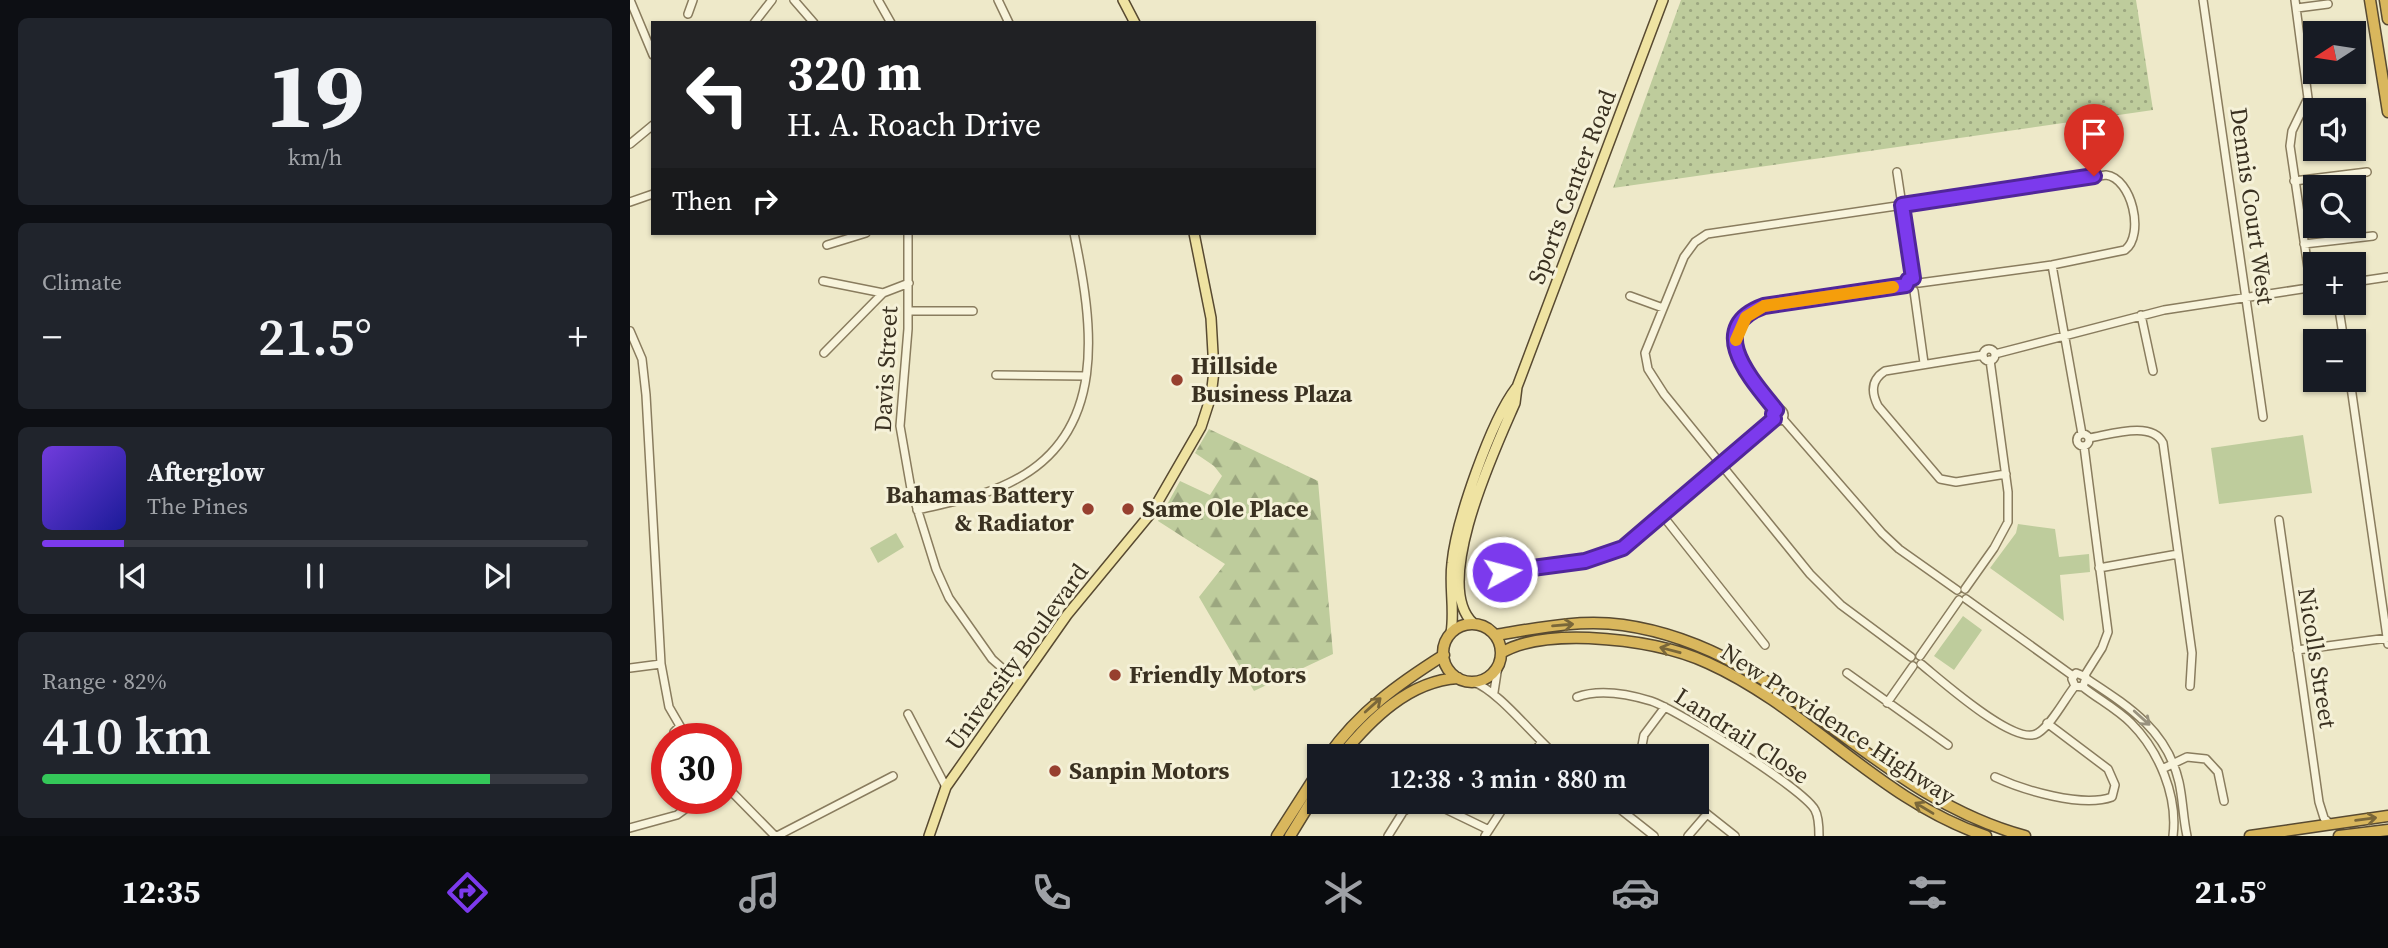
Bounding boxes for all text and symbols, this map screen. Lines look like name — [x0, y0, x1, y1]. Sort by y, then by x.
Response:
north arrow — [2303, 21, 2366, 84]
map controls — [2303, 21, 2366, 392]
text: 19 — [266, 33, 364, 157]
text: 320 m — [787, 39, 922, 106]
icon: left — [672, 49, 763, 140]
street label: Sports Center Road — [1519, 85, 1624, 289]
button: sound — [2303, 98, 2366, 161]
text: H. A. Roach Drive — [787, 103, 1041, 147]
pin — [2064, 104, 2124, 176]
street label: Dennis Court West — [2222, 105, 2283, 307]
icon: arrive — [2075, 115, 2113, 153]
text: km/h — [288, 141, 342, 173]
button: search — [2303, 175, 2366, 238]
icon: right — [746, 182, 784, 220]
text: Then — [672, 183, 732, 219]
button: + — [2303, 252, 2366, 315]
text: Climate — [42, 266, 122, 298]
text: 21.5° — [258, 301, 372, 372]
street label: Davis Street — [866, 305, 905, 433]
text: − — [42, 311, 62, 363]
text: + — [568, 311, 588, 363]
button: − — [2303, 329, 2366, 392]
place label: Hillside Business Plaza — [1191, 349, 1352, 410]
marker: Hillside Business Plaza — [1169, 372, 1185, 388]
text: Afterglow — [147, 454, 265, 490]
place label: Bahamas Battery & Radiator — [886, 478, 1075, 539]
text: The Pines — [147, 490, 248, 522]
place label: Same Ole Place — [1142, 492, 1308, 525]
marker: Bahamas Battery & Radiator — [1080, 501, 1096, 517]
marker: Same Ole Place — [1120, 501, 1136, 517]
position arrow — [1465, 535, 1539, 609]
street label: University Boulevard — [938, 556, 1096, 757]
icon: previous — [114, 557, 152, 595]
icon: pause — [296, 557, 334, 595]
icon: next — [478, 557, 516, 595]
street label: Nicolls Street — [2290, 585, 2345, 731]
one-way arrow — [1551, 618, 1574, 631]
street label: New Providence Highway — [1715, 635, 1963, 812]
one-way arrow — [1659, 643, 1681, 656]
place label: Friendly Motors — [1129, 658, 1306, 691]
text: Range · 82% — [42, 665, 167, 697]
marker: Friendly Motors — [1107, 667, 1123, 683]
street label: Landrail Close — [1668, 680, 1816, 792]
one-way arrow — [1364, 697, 1382, 713]
text: 410 km — [42, 700, 211, 771]
one-way arrow — [2133, 710, 2151, 726]
speed limit sign: 30 — [651, 723, 742, 814]
place label: Sanpin Motors — [1069, 754, 1230, 787]
text: 12:38 · 3 min · 880 m — [1389, 761, 1627, 797]
marker: Sanpin Motors — [1047, 763, 1063, 779]
one-way arrow — [1914, 801, 1934, 815]
one-way arrow — [2354, 813, 2377, 826]
icon: directions — [443, 868, 492, 917]
icon: music — [735, 868, 784, 917]
icon: phone — [1027, 868, 1076, 917]
icon: climate — [1319, 868, 1368, 917]
icon: car — [1611, 868, 1660, 917]
icon: filters — [1903, 868, 1952, 917]
text: 12:35 — [121, 870, 200, 914]
text: 21.5° — [2194, 870, 2267, 914]

